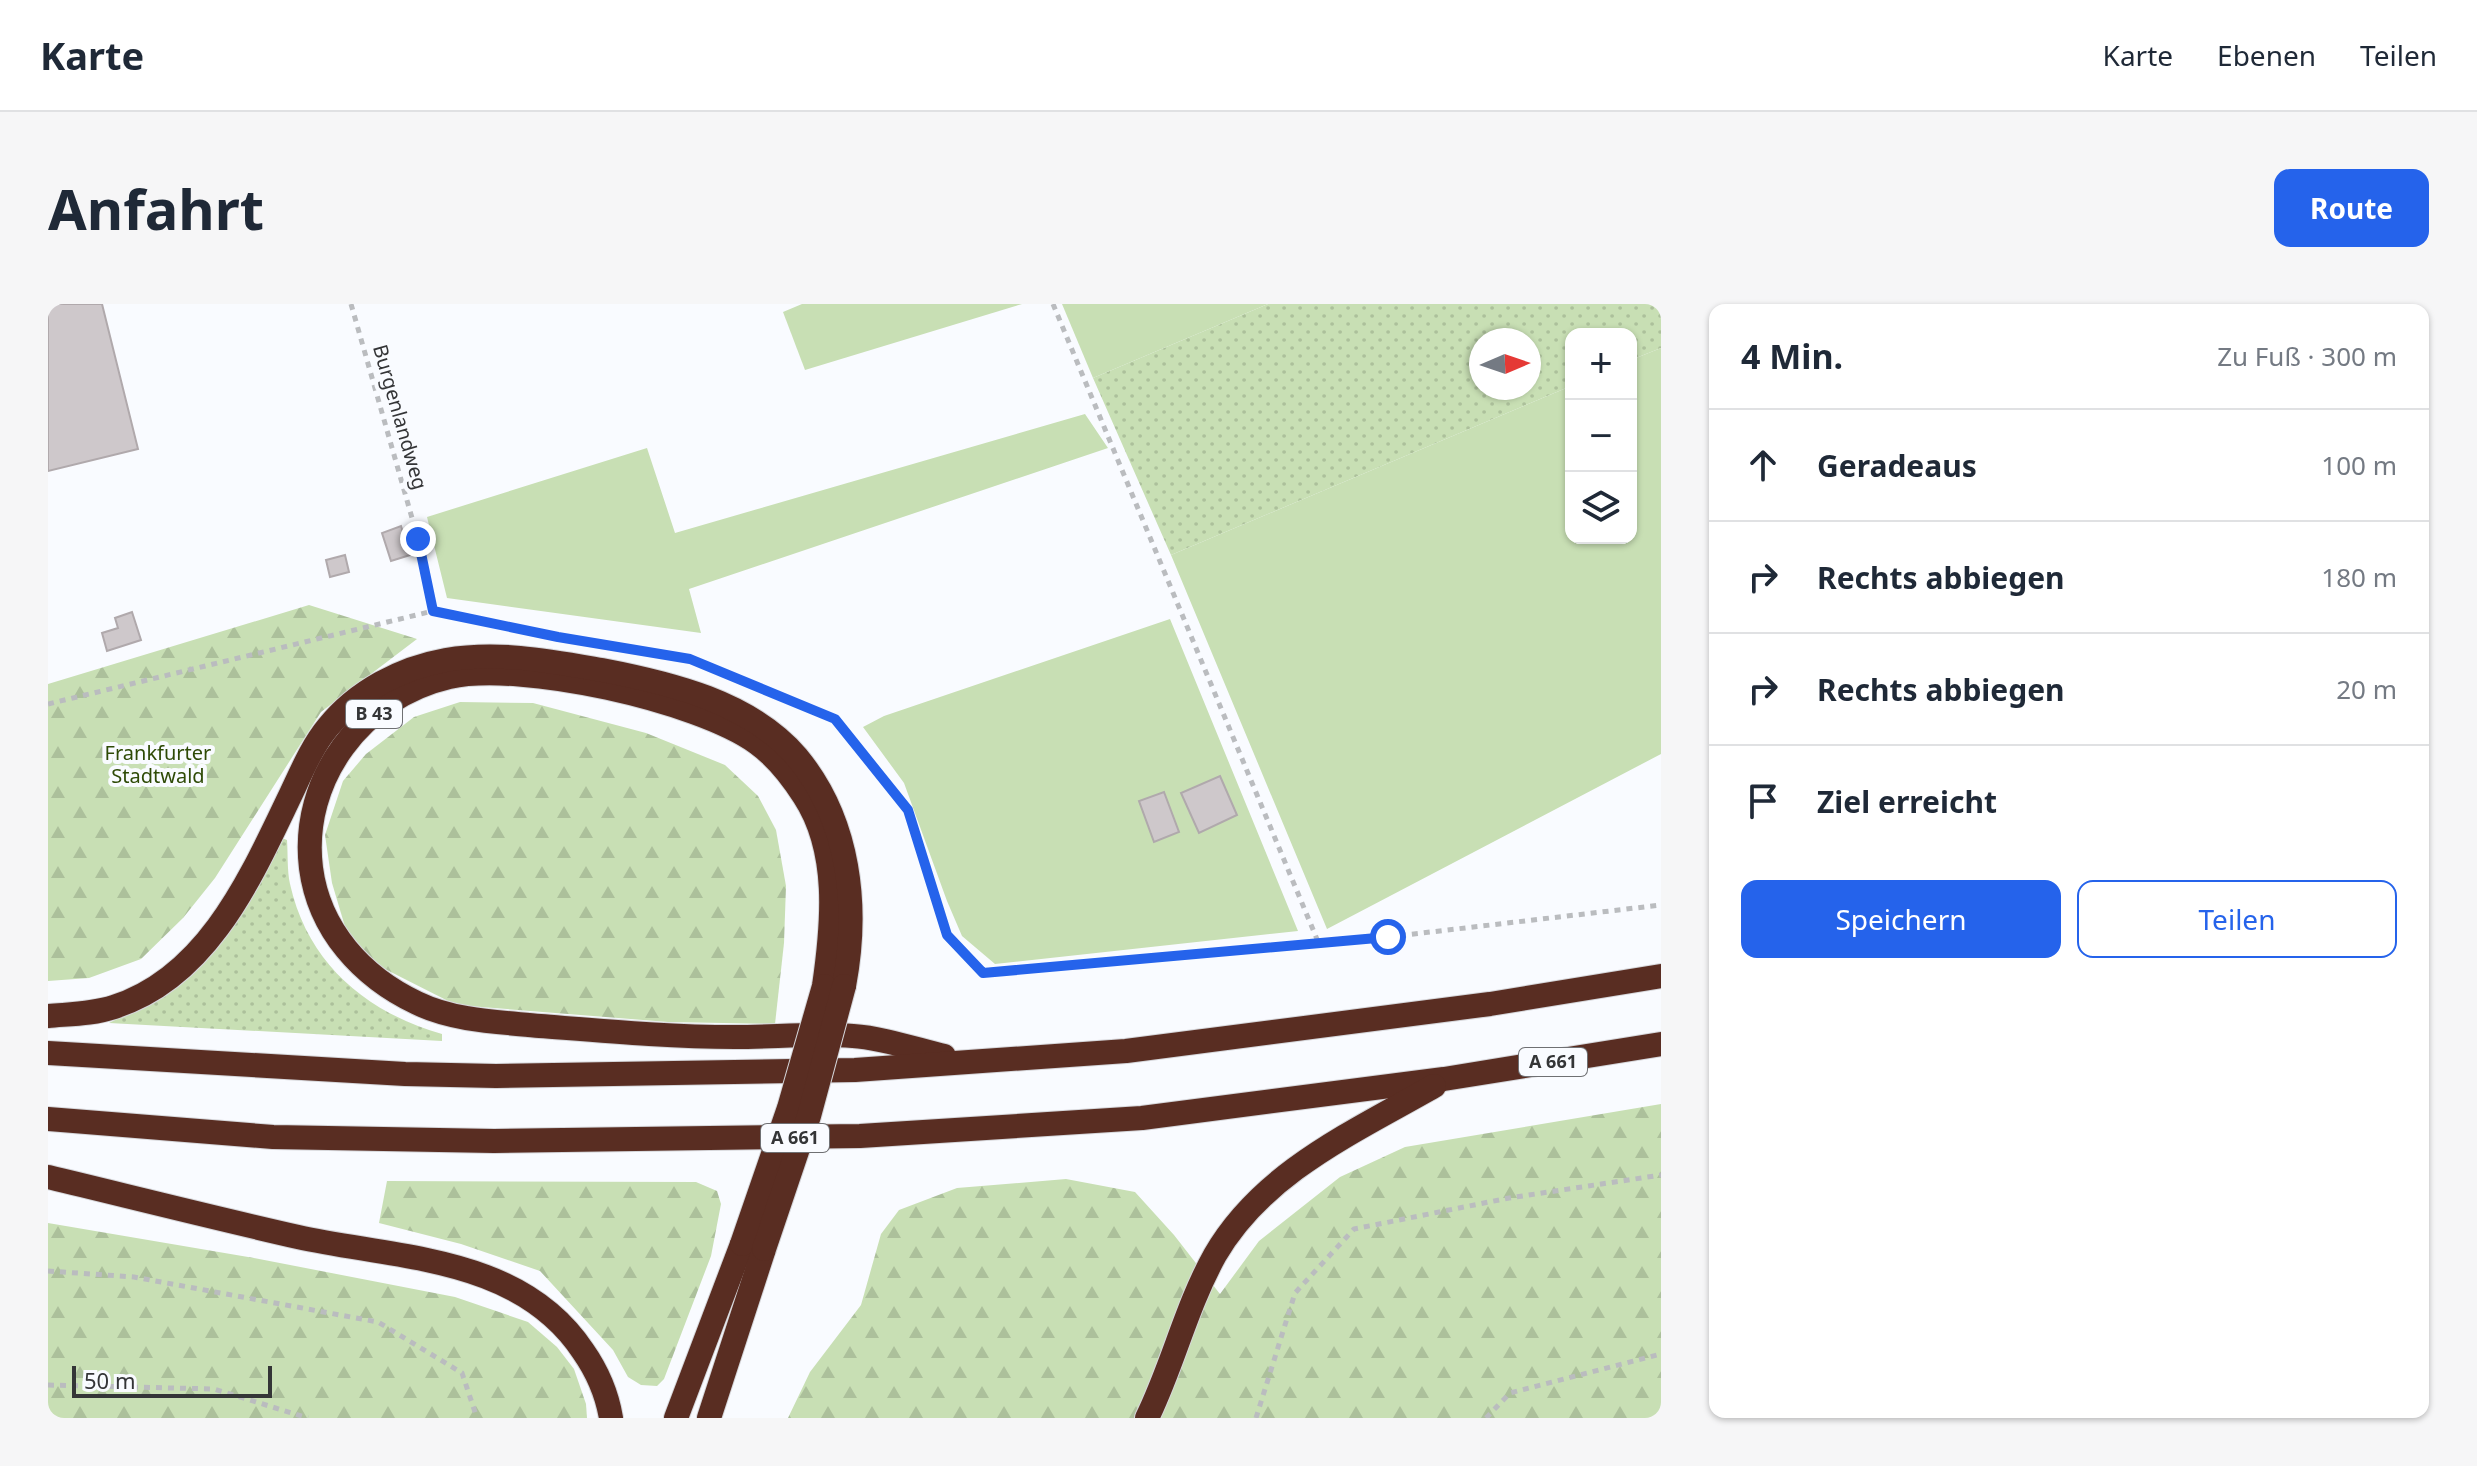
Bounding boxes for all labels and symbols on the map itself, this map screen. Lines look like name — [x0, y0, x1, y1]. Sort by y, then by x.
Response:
north arrow — [1469, 328, 1541, 400]
street label: Burgenlandweg — [367, 341, 434, 493]
route end — [400, 521, 436, 557]
road number: B 43 — [346, 700, 402, 728]
park label: Frankfurter Stadtwald — [105, 739, 211, 789]
route start — [1370, 919, 1406, 955]
road number: A 661 — [1519, 1048, 1587, 1076]
road number: A 661 — [761, 1124, 829, 1152]
scale bar — [72, 1362, 272, 1398]

